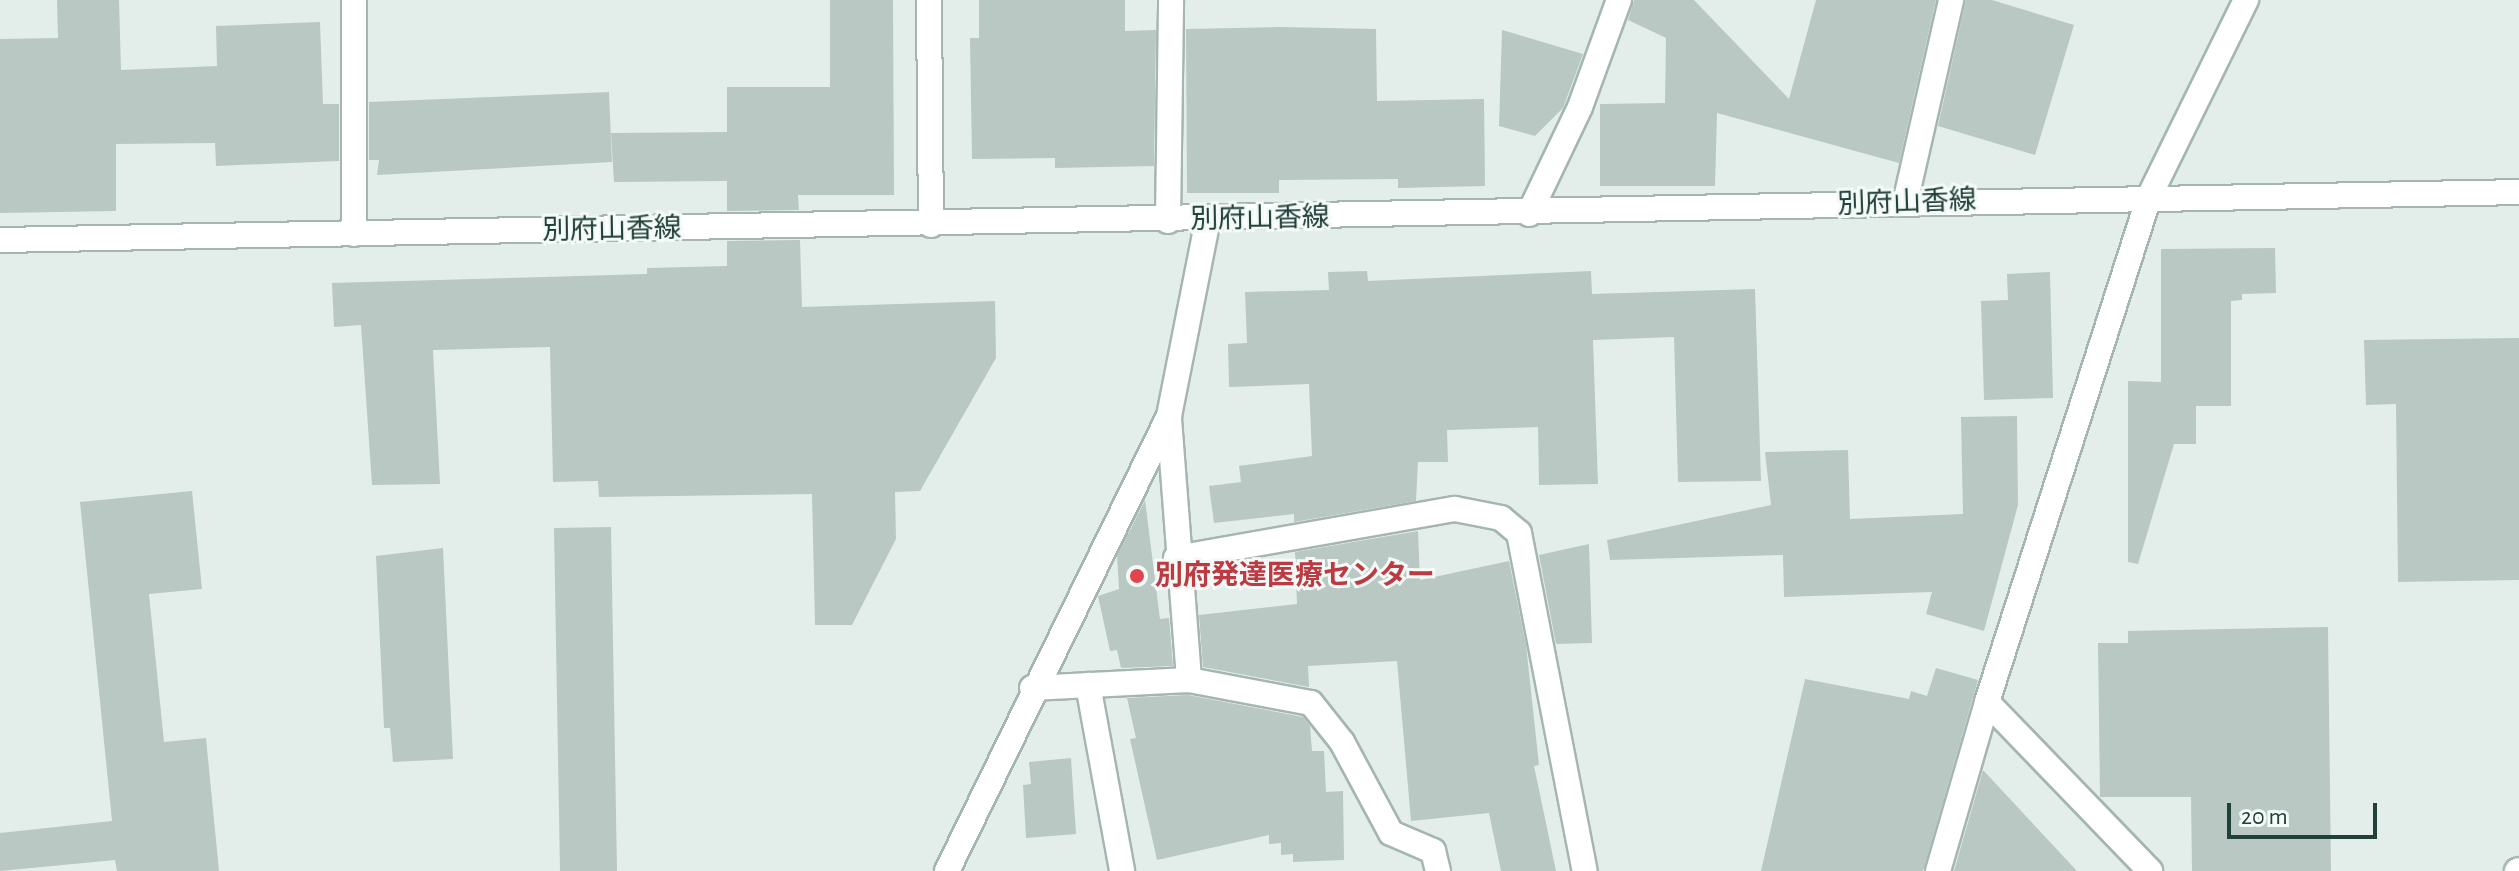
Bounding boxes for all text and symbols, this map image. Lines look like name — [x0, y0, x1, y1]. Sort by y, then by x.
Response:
street label: 別府山香線 — [1836, 184, 1978, 222]
street label: 別府山香線 — [1190, 201, 1330, 237]
street label: 別府山香線 — [542, 212, 682, 248]
place label: 別府発達医療センター — [1155, 559, 1435, 593]
marker: 別府発達医療センター — [1126, 565, 1148, 587]
scale bar — [2231, 787, 2381, 837]
text: 20 m — [2241, 805, 2288, 829]

